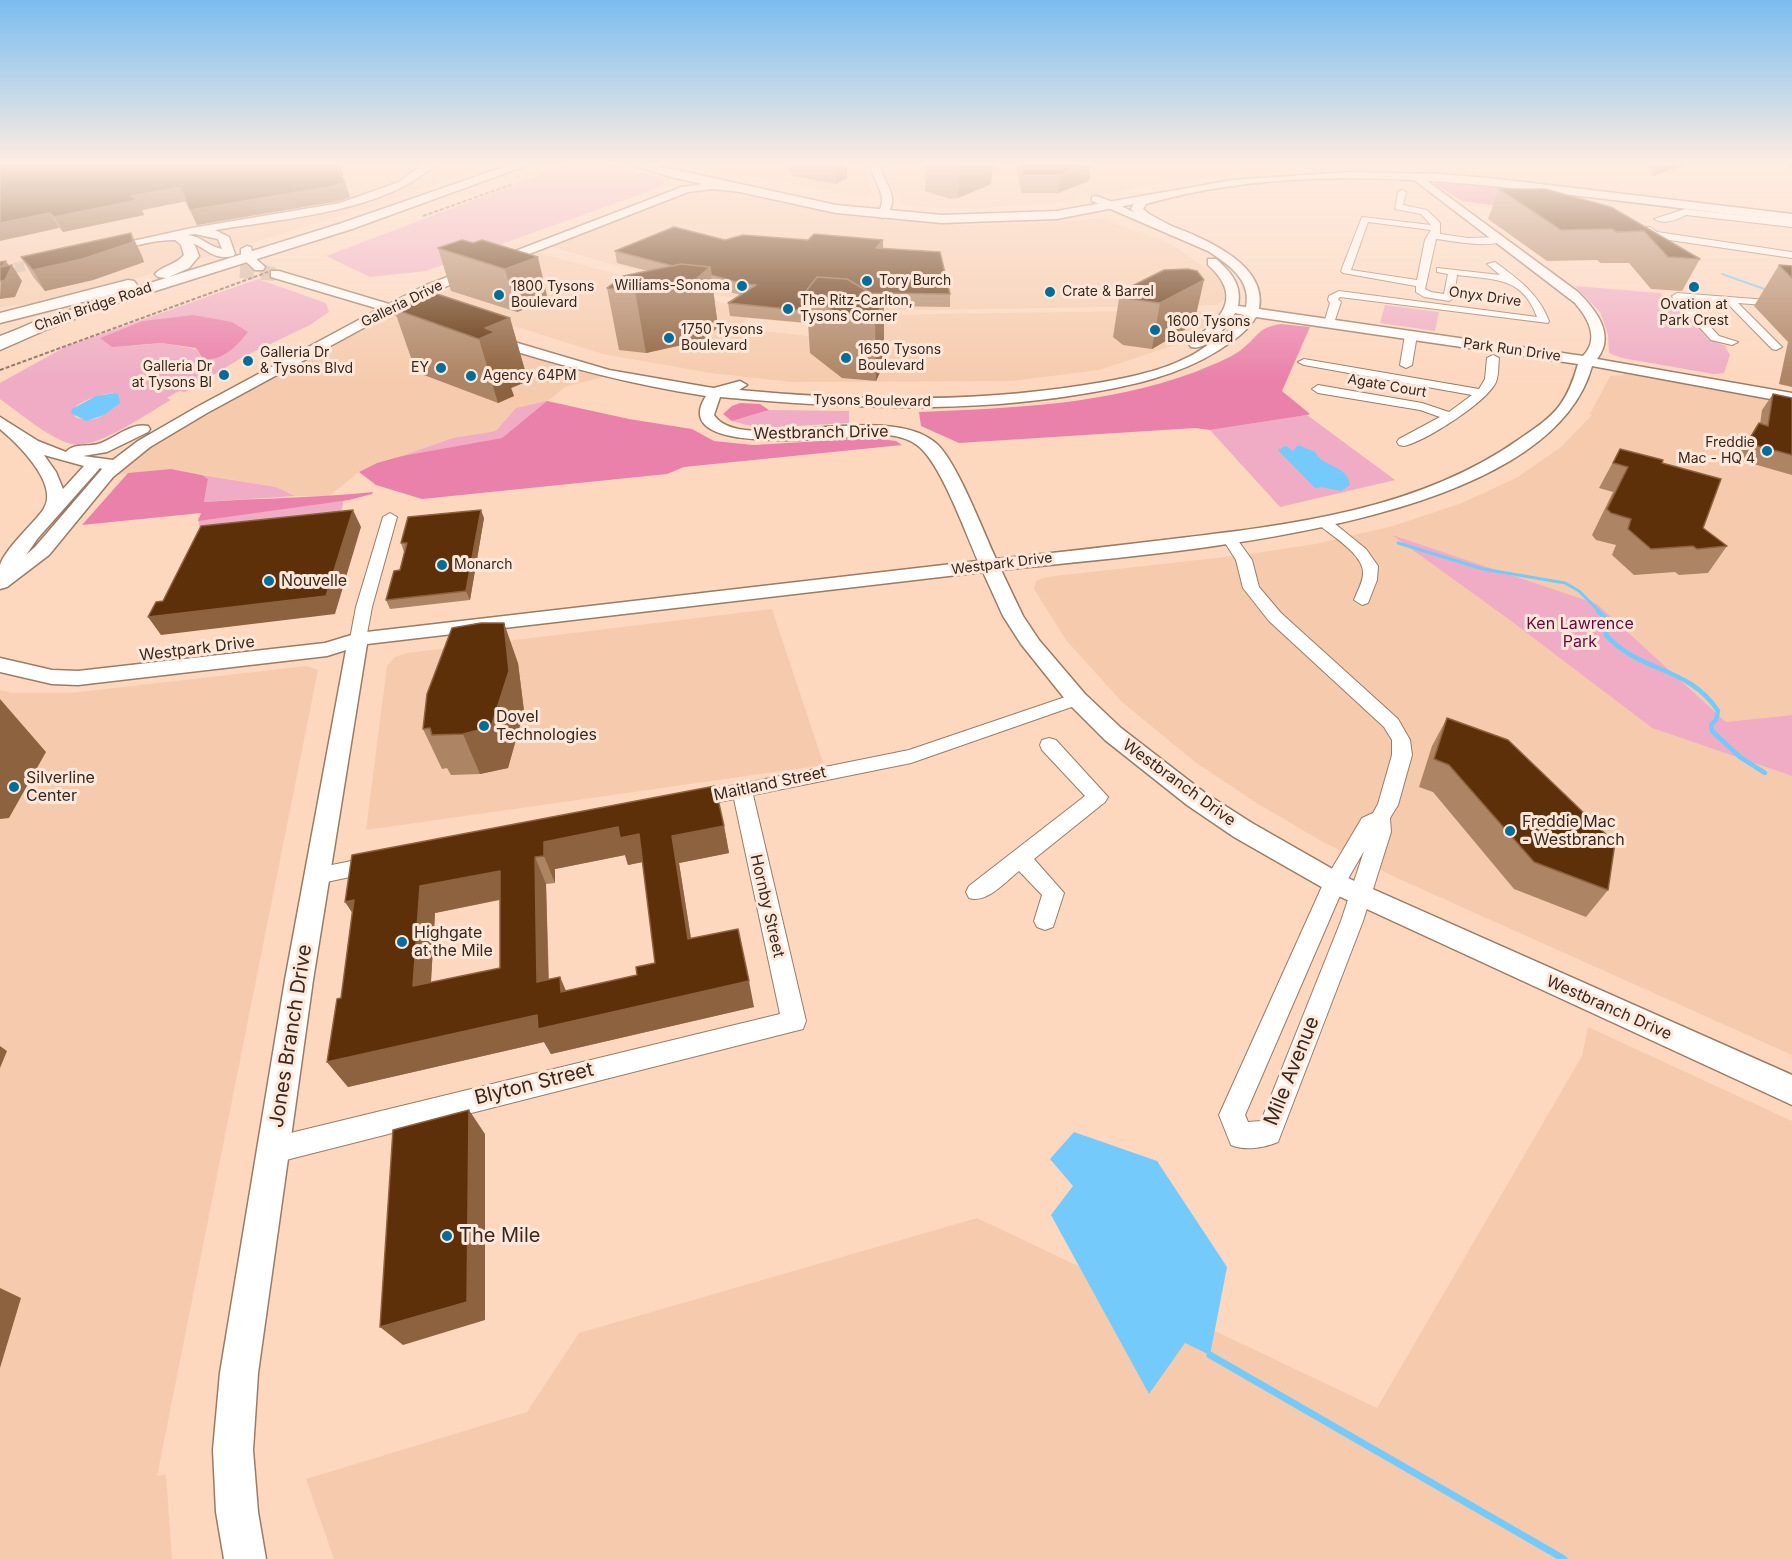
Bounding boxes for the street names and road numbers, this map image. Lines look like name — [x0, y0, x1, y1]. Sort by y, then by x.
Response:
street label: Galleria Drive — [358, 277, 446, 331]
street label: Chain Bridge Road — [32, 279, 154, 335]
street label: Onyx Drive — [1448, 284, 1522, 310]
street label: Park Run Drive — [1462, 335, 1562, 365]
street label: Agate Court — [1346, 371, 1428, 401]
street label: Tysons Boulevard — [813, 392, 931, 410]
street label: Westbranch Drive — [753, 422, 889, 444]
street label: Westpark Drive — [951, 549, 1053, 579]
street label: Westpark Drive — [138, 632, 256, 666]
street label: Westbranch Drive — [1119, 736, 1239, 830]
street label: Maitland Street — [712, 763, 828, 805]
street label: Hornby Street — [746, 853, 788, 959]
street label: Jones Branch Drive — [265, 943, 317, 1129]
street label: Westbranch Drive — [1543, 972, 1675, 1044]
street label: Mile Avenue — [1259, 1013, 1325, 1129]
street label: Blyton Street — [472, 1058, 596, 1110]

